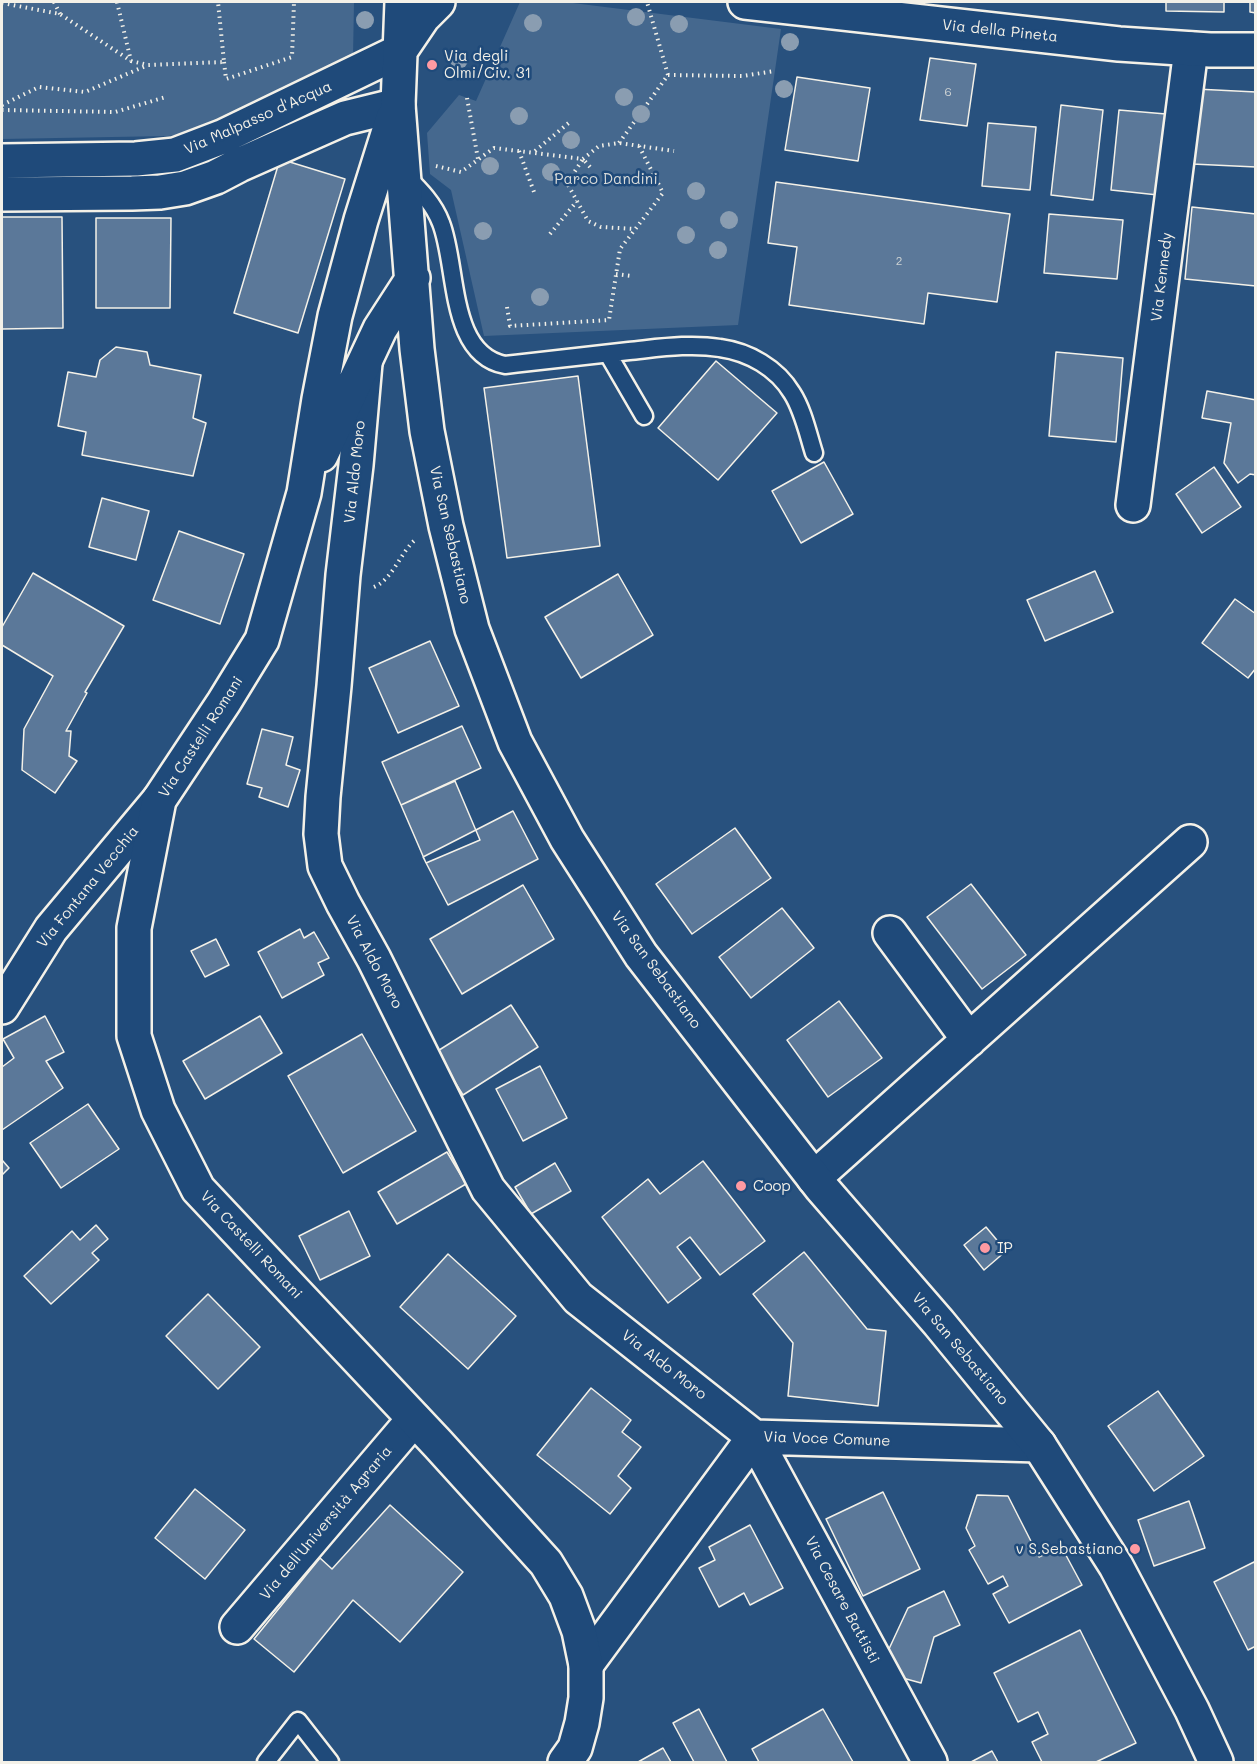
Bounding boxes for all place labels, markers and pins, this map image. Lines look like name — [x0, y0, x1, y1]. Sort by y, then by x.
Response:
place label: Via degli Olmi/Civ. 31 — [444, 47, 531, 82]
marker: Via degli Olmi/Civ. 31 — [425, 58, 439, 72]
place label: Coop — [753, 1177, 791, 1195]
marker: Coop — [734, 1179, 748, 1193]
place label: IP — [997, 1239, 1013, 1257]
marker: IP — [978, 1241, 992, 1255]
place label: v S.Sebastiano — [1016, 1540, 1123, 1558]
marker: v S.Sebastiano — [1128, 1542, 1142, 1556]

